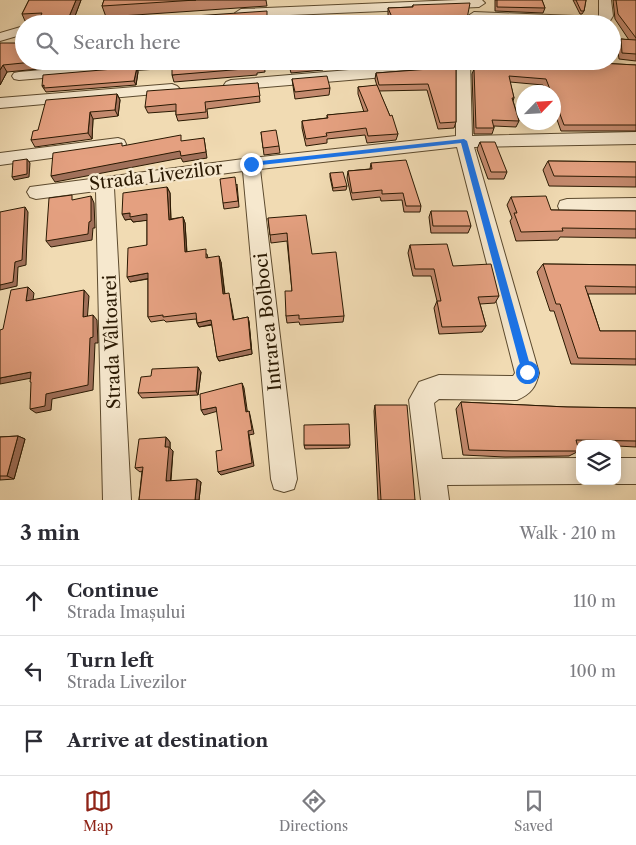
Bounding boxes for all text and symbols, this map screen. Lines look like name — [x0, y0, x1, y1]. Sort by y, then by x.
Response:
search box — [15, 15, 621, 70]
icon: search — [33, 29, 61, 57]
text: Search here — [73, 31, 181, 54]
north arrow — [516, 85, 561, 130]
route end — [240, 153, 263, 176]
street label: Strada Livezilor — [88, 157, 224, 195]
street label: Intrarea Bolboci — [250, 251, 286, 392]
street label: Strada Vâltoarei — [99, 274, 125, 410]
route start — [516, 361, 539, 384]
map controls — [576, 440, 621, 485]
button: layers — [576, 440, 621, 485]
text: 3 min — [20, 520, 80, 545]
text: Walk · 210 m — [520, 523, 616, 543]
text: Continue — [67, 579, 159, 602]
icon: ahead — [20, 587, 48, 615]
text: 110 m — [573, 591, 616, 611]
text: Strada Imașului — [67, 602, 185, 622]
text: Turn left — [67, 649, 154, 672]
icon: left — [20, 657, 48, 685]
text: 100 m — [570, 661, 616, 681]
text: Strada Livezilor — [67, 672, 186, 692]
icon: arrive — [20, 727, 48, 755]
text: Arrive at destination — [67, 729, 268, 752]
tab: Map — [83, 787, 113, 835]
tab: Directions — [279, 787, 348, 835]
tab: Saved — [514, 787, 553, 835]

